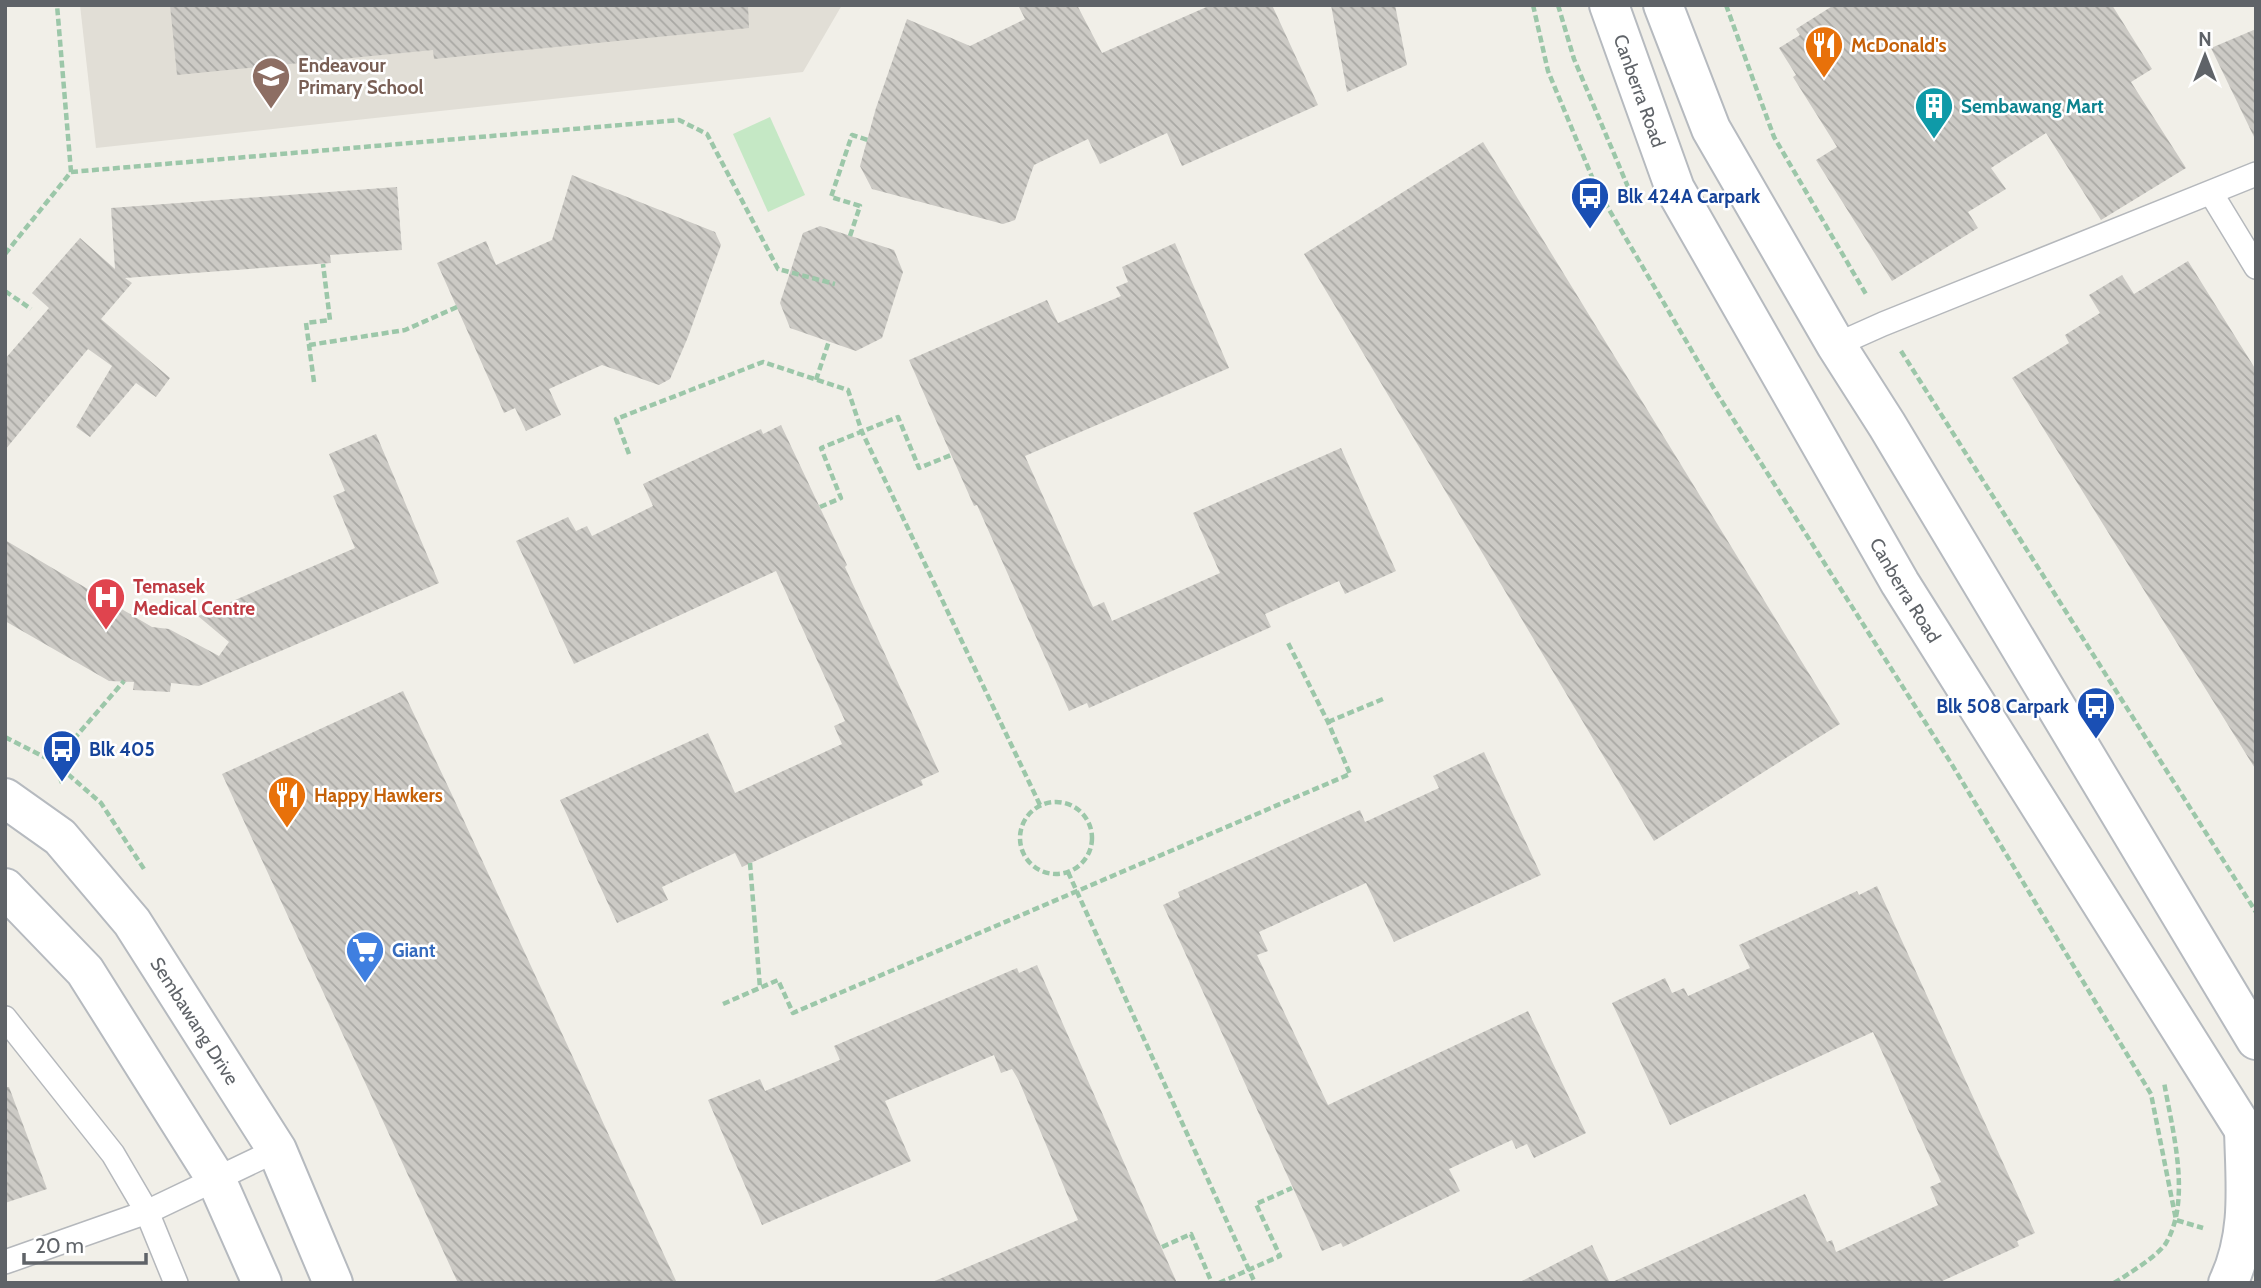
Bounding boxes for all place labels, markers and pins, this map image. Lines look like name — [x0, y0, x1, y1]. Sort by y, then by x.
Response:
restaurant icon: McDonald's — [1803, 24, 1845, 79]
place label: McDonald's — [1851, 34, 1947, 57]
place label: Endeavour Primary School — [298, 54, 424, 99]
school or university icon: Endeavour Primary School — [250, 55, 292, 110]
building icon: Sembawang Mart — [1913, 85, 1955, 140]
place label: Sembawang Mart — [1961, 95, 2104, 118]
bus stop icon: Blk 424A Carpark — [1569, 175, 1611, 230]
place label: Blk 424A Carpark — [1617, 185, 1761, 208]
place label: Temasek Medical Centre — [133, 575, 255, 620]
hospital icon: Temasek Medical Centre — [85, 576, 127, 631]
bus stop icon: Blk 508 Carpark — [2075, 685, 2117, 740]
place label: Blk 508 Carpark — [1936, 695, 2070, 718]
bus stop icon: Blk 405 — [41, 728, 83, 783]
place label: Blk 405 — [89, 738, 155, 761]
restaurant icon: Happy Hawkers — [266, 774, 308, 829]
place label: Happy Hawkers — [314, 784, 443, 807]
supermarket icon: Giant — [344, 929, 386, 984]
place label: Giant — [392, 939, 436, 962]

